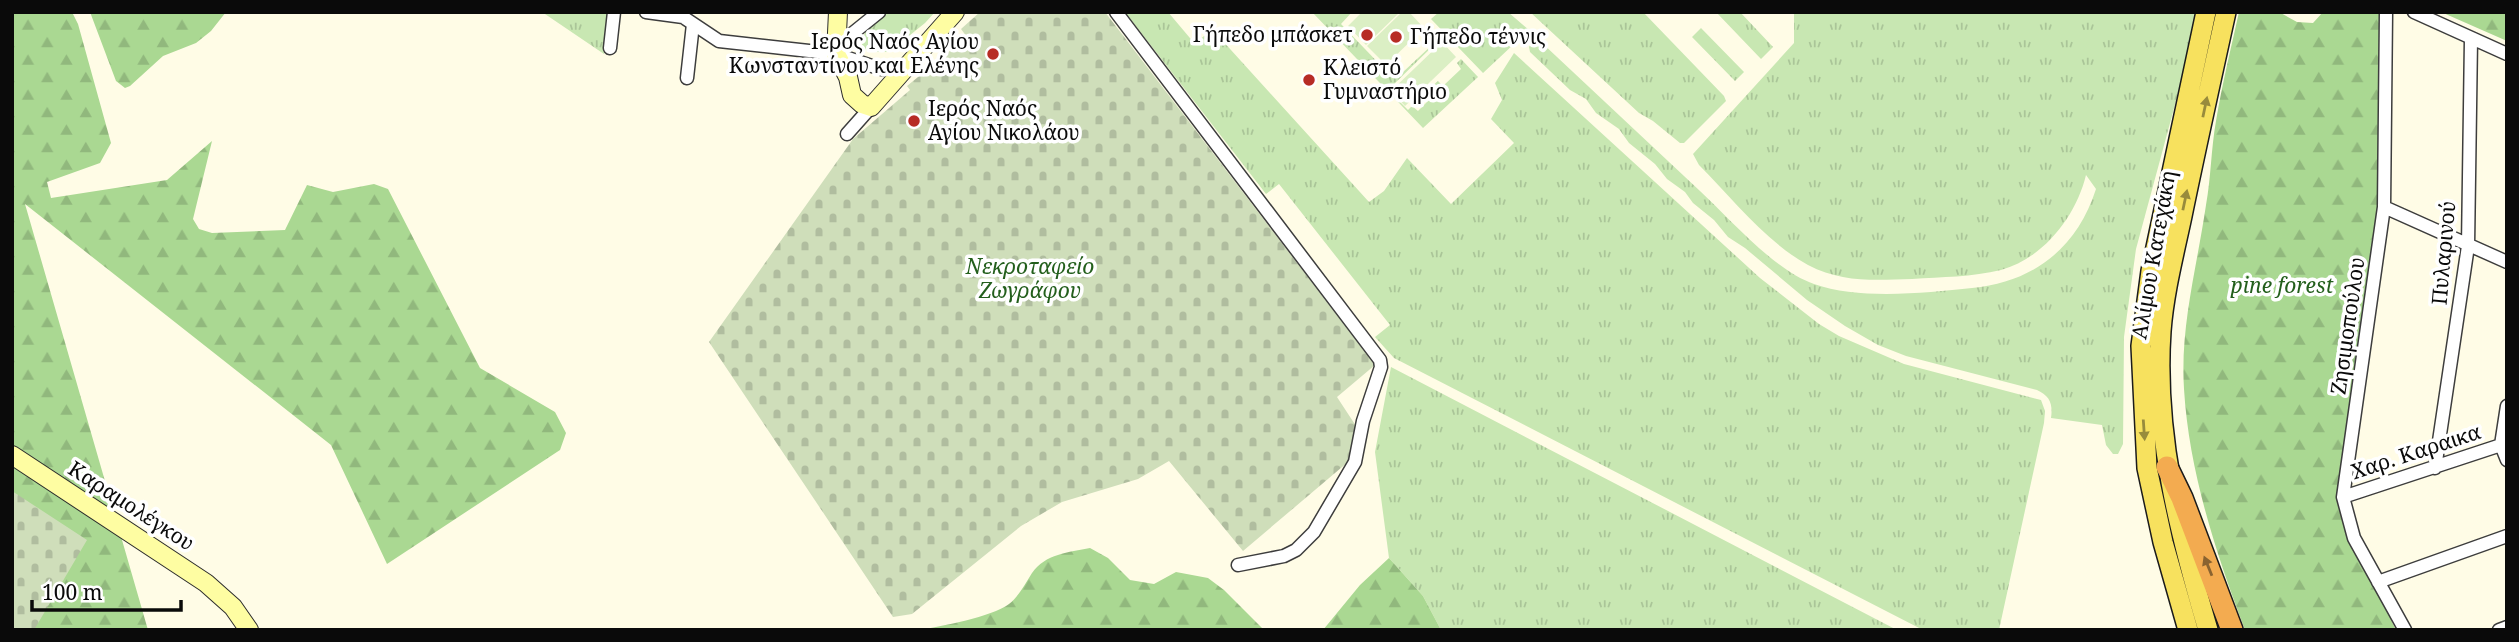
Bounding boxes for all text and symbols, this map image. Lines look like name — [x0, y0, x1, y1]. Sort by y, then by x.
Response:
place label: Γήπεδο μπάσκετ — [1193, 20, 1353, 48]
place label: Γήπεδο τέννις — [1410, 22, 1546, 50]
place label: Ιερός Ναός Αγίου Κωνσταντίνου και Ελένης — [729, 27, 979, 79]
marker: Γήπεδο μπάσκετ — [1359, 27, 1375, 43]
marker: Γήπεδο τέννις — [1388, 29, 1404, 45]
marker: Ιερός Ναός Αγίου Κωνσταντίνου και Ελένης — [985, 46, 1001, 62]
place label: Κλειστό Γυμναστήριο — [1323, 53, 1447, 105]
marker: Κλειστό Γυμναστήριο — [1301, 72, 1317, 88]
place label: Ιερός Ναός Αγίου Νικολάου — [928, 94, 1080, 146]
one-way arrow — [2200, 96, 2211, 118]
marker: Ιερός Ναός Αγίου Νικολάου — [906, 113, 922, 129]
street label: Αλίμου Κατεχάκη — [2124, 168, 2182, 341]
one-way arrow — [2180, 189, 2191, 211]
street label: Πυλαρινού — [2425, 200, 2461, 306]
park label: Νεκροταφείο Ζωγράφου — [965, 252, 1094, 304]
street label: Ζησιμοπούλου — [2324, 256, 2370, 396]
park label: pine forest — [2230, 271, 2334, 299]
street label: Χαρ. Καραικα — [2347, 417, 2485, 485]
one-way arrow — [2139, 419, 2150, 441]
street label: Καραμολέγκου — [63, 454, 200, 556]
one-way arrow — [2203, 555, 2214, 576]
scale bar — [32, 568, 180, 612]
text: 100 m — [42, 578, 103, 606]

